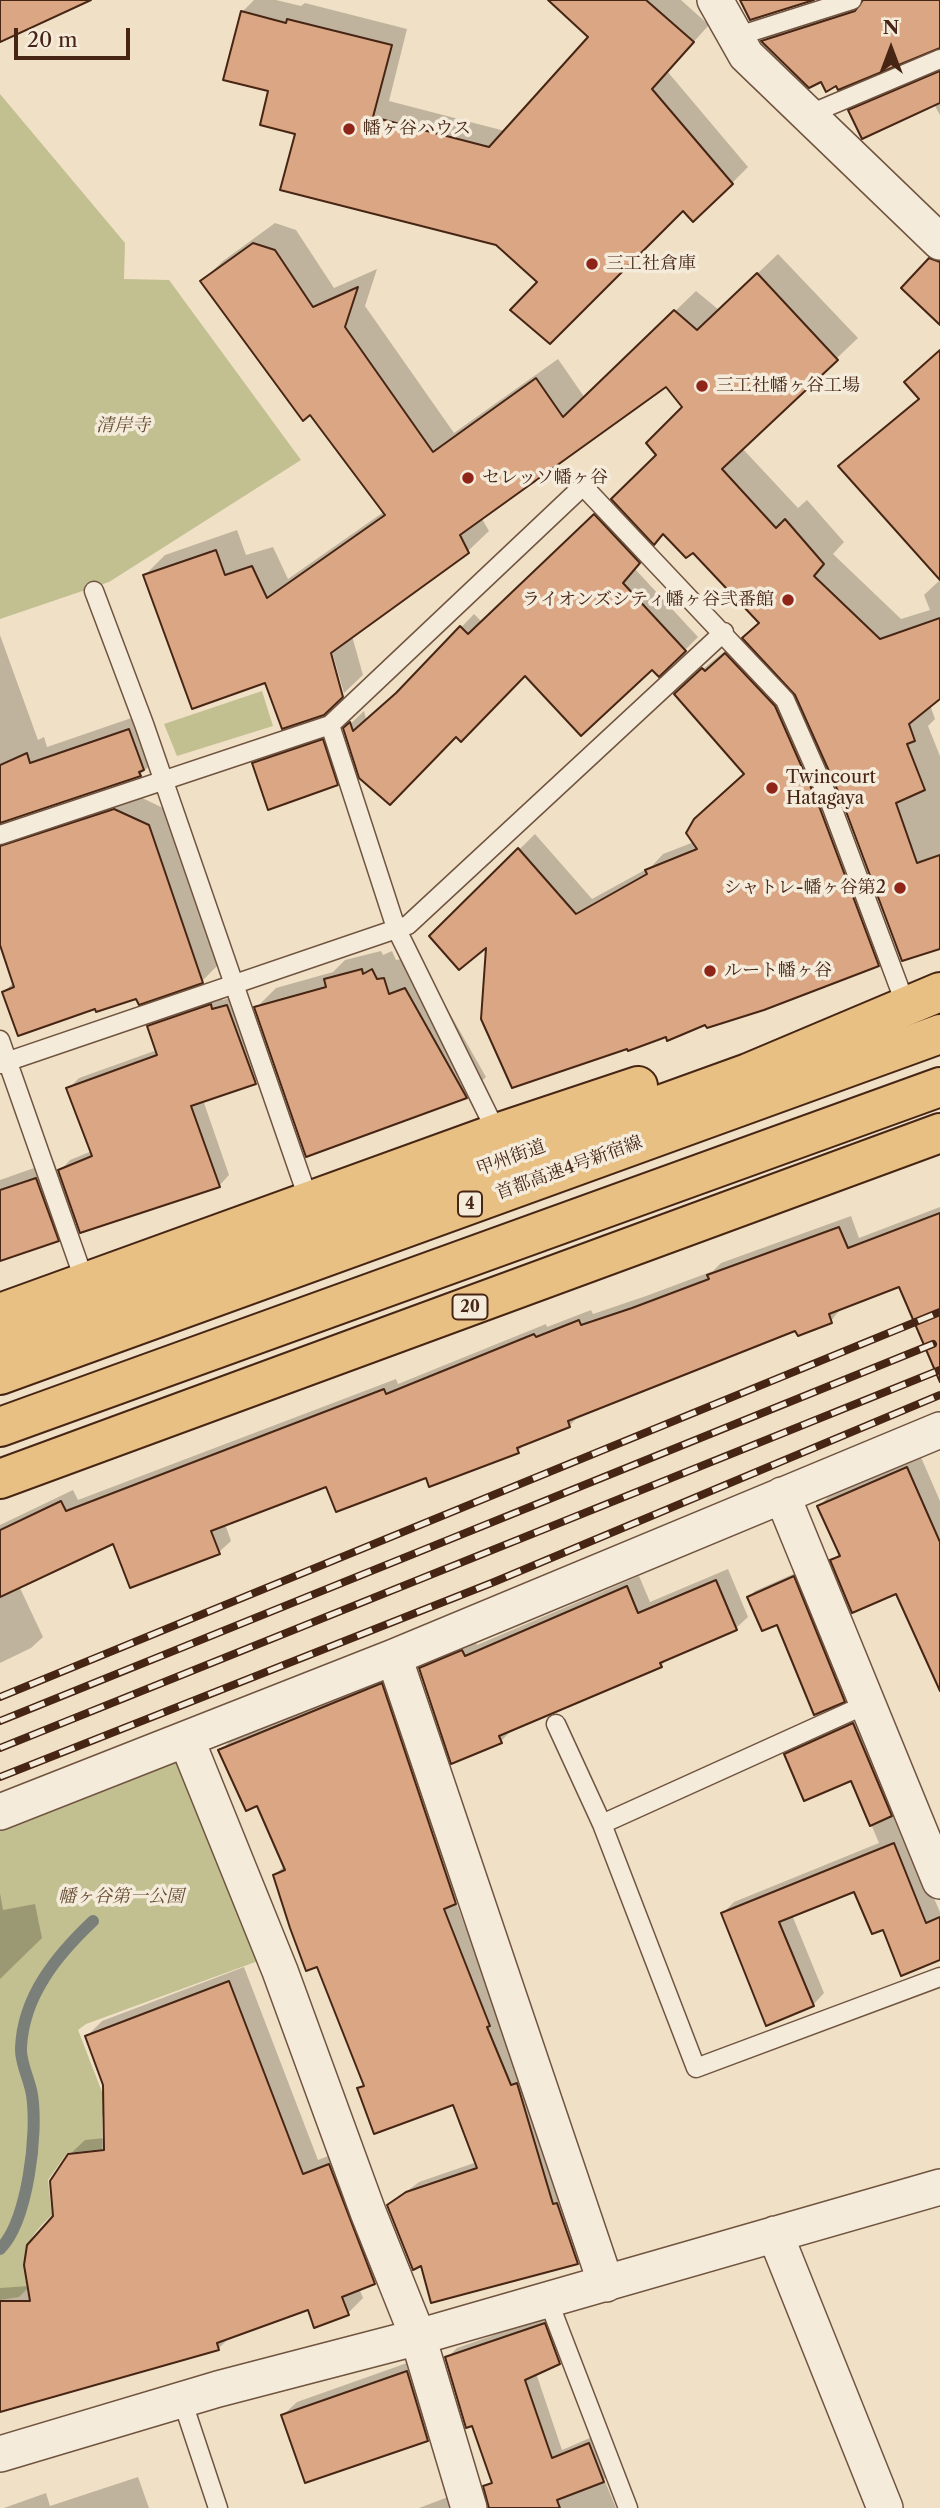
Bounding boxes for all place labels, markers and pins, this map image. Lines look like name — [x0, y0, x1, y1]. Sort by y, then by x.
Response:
place label: 幡ヶ谷ハウス — [363, 118, 471, 140]
marker: 幡ヶ谷ハウス — [341, 121, 357, 137]
place label: 三工社倉庫 — [606, 253, 696, 275]
marker: 三工社倉庫 — [584, 256, 600, 272]
place label: 三工社幡ヶ谷工場 — [716, 375, 860, 397]
marker: 三工社幡ヶ谷工場 — [694, 378, 710, 394]
place label: セレッソ幡ヶ谷 — [482, 467, 608, 489]
marker: セレッソ幡ヶ谷 — [460, 470, 476, 486]
place label: ライオンズシティ幡ヶ谷弐番館 — [522, 589, 774, 611]
marker: ライオンズシティ幡ヶ谷弐番館 — [780, 592, 796, 608]
place label: Twincourt Hatagaya — [786, 767, 876, 810]
marker: Twincourt Hatagaya — [764, 780, 780, 796]
place label: シャトレ-幡ヶ谷第2 — [723, 877, 886, 899]
marker: シャトレ-幡ヶ谷第2 — [892, 880, 908, 896]
place label: ルート幡ヶ谷 — [724, 960, 832, 982]
marker: ルート幡ヶ谷 — [702, 963, 718, 979]

